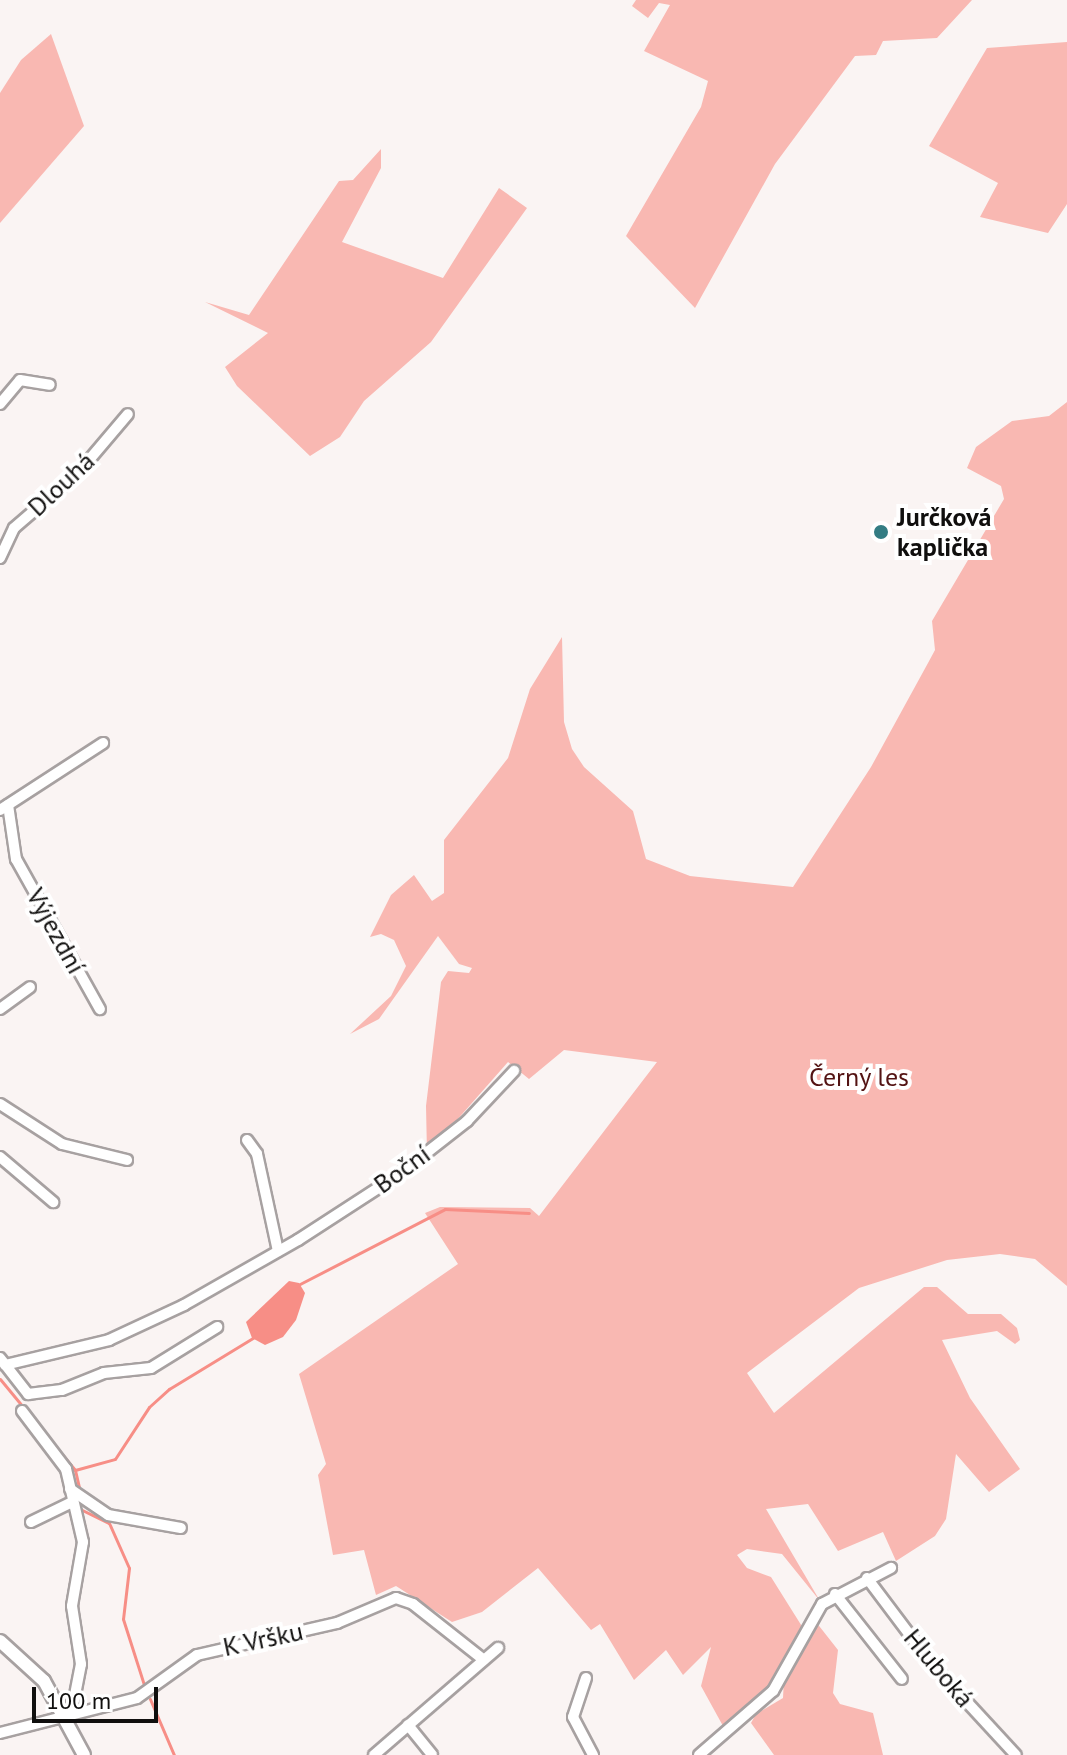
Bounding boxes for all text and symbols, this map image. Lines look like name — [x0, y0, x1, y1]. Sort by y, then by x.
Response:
street label: Dlouhá — [21, 445, 101, 523]
place label: Jurčková kaplička — [897, 501, 991, 562]
marker: Jurčková kaplička — [872, 523, 890, 541]
street label: Výjezdní — [20, 883, 92, 979]
park label: Černý les — [808, 1061, 910, 1093]
street label: Boční — [368, 1138, 436, 1200]
street label: K Vršku — [219, 1615, 307, 1663]
street label: Hluboká — [897, 1623, 981, 1713]
scale bar — [36, 1671, 162, 1721]
text: 100 m — [46, 1685, 111, 1716]

